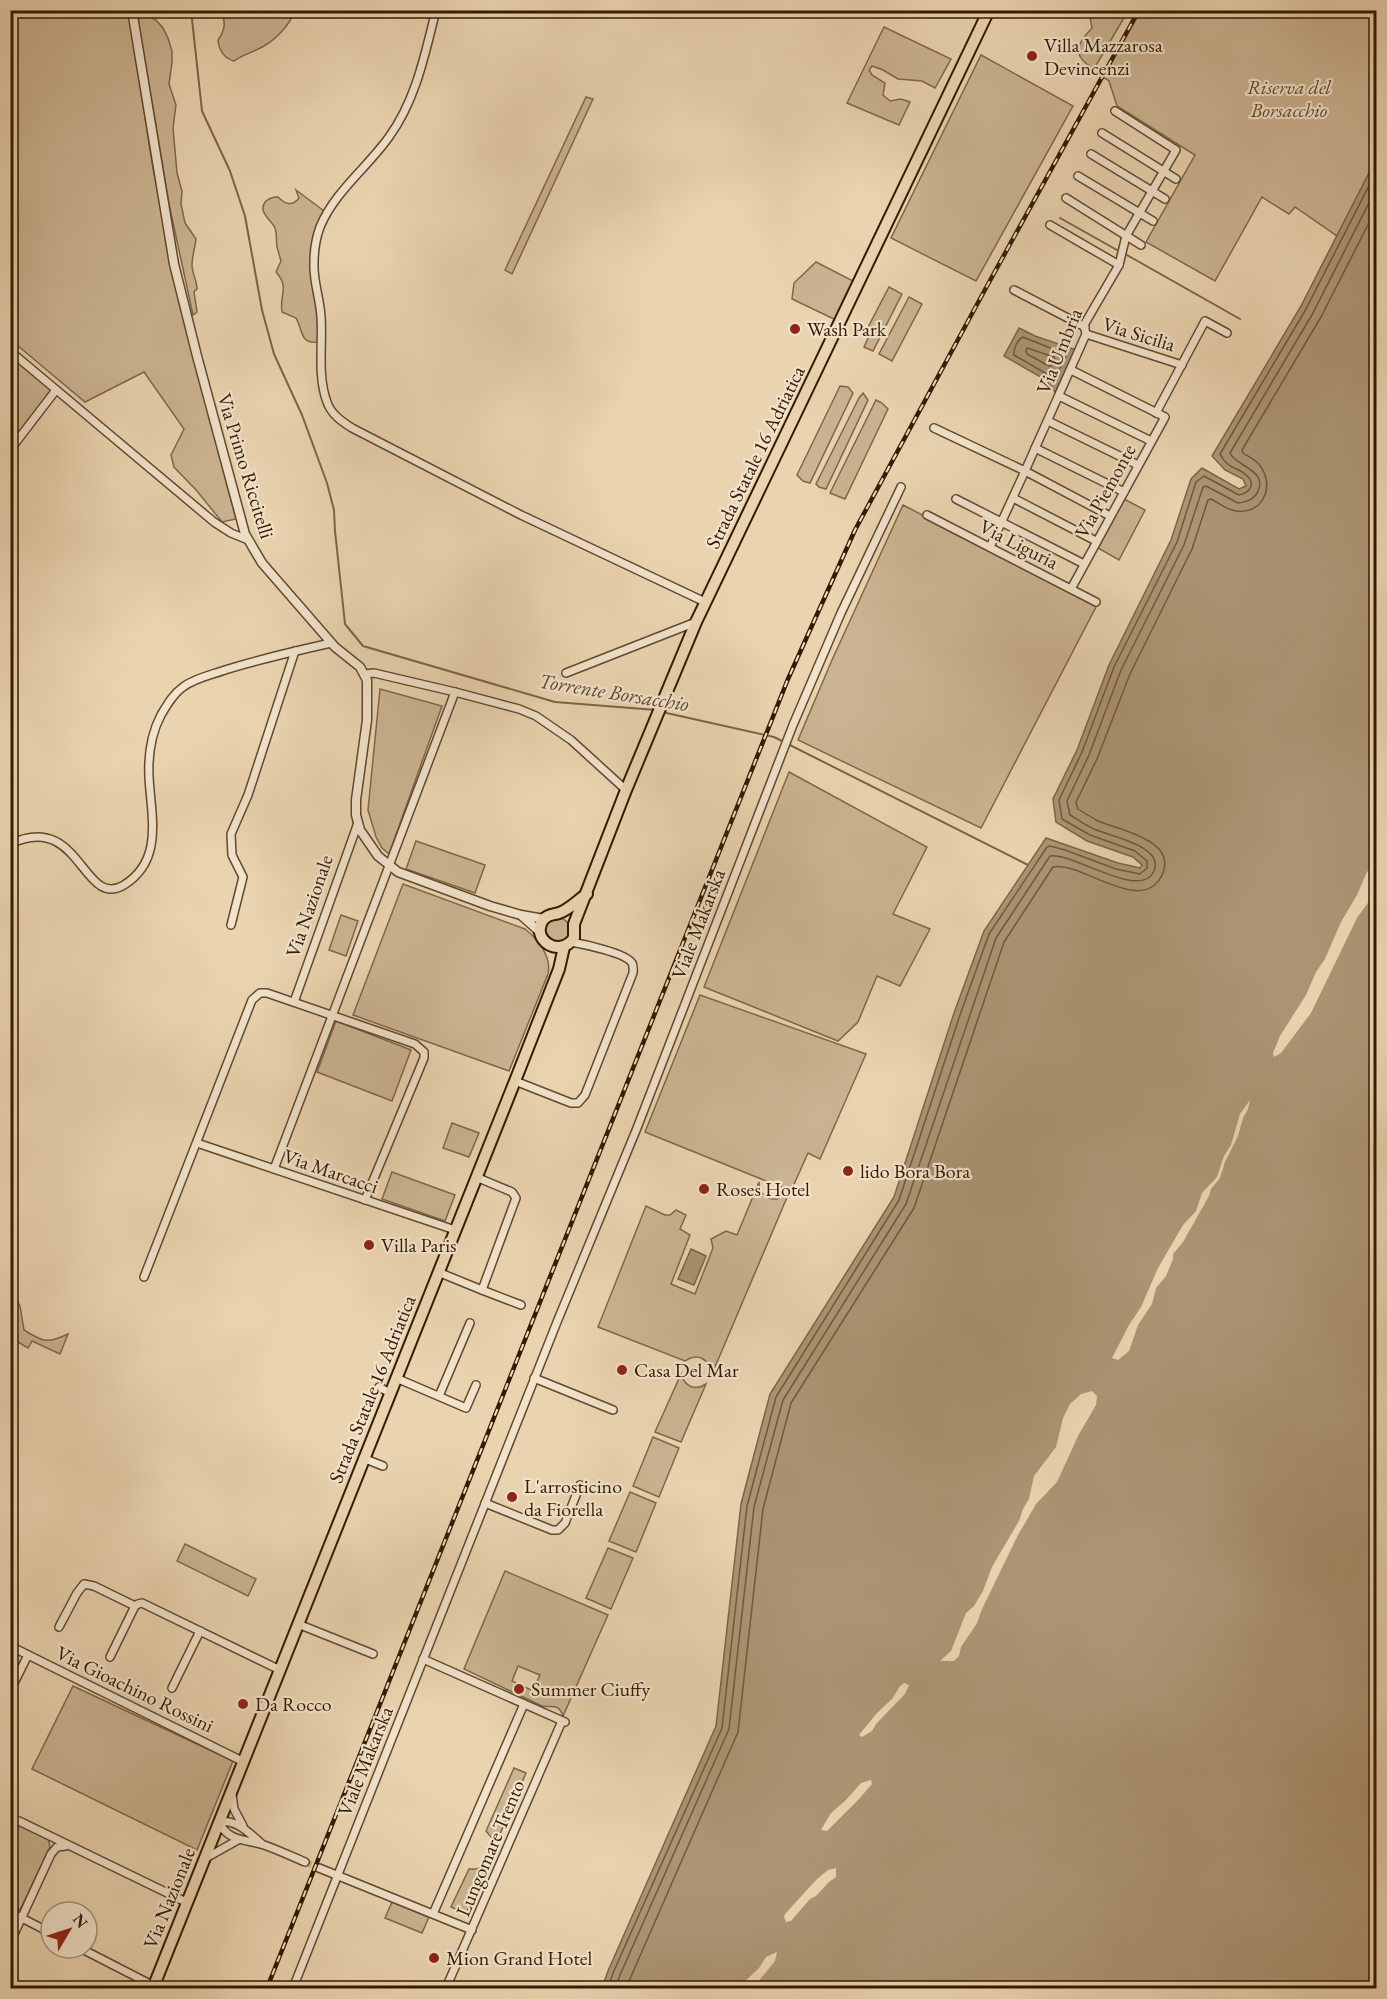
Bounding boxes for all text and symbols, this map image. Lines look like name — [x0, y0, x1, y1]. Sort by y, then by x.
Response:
place label: Villa Mazzarosa Devincenzi — [1044, 32, 1163, 81]
marker: Villa Mazzarosa Devincenzi — [1025, 49, 1039, 63]
park label: Riserva del Borsacchio — [1247, 74, 1332, 123]
street label: Via Umbria — [1030, 304, 1088, 398]
street label: Via Sicilia — [1099, 311, 1179, 357]
place label: Wash Park — [807, 316, 887, 342]
marker: Wash Park — [788, 322, 802, 336]
street label: Strada Statale 16 Adriatica — [699, 361, 811, 553]
street label: Via Primo Riccitelli — [212, 390, 280, 542]
street label: Via Piemonte — [1068, 439, 1142, 543]
street label: Via Liguria — [975, 513, 1063, 575]
water label: Torrente Borsacchio — [537, 667, 691, 717]
street label: Via Nazionale — [279, 851, 339, 961]
street label: Viale Makarska — [665, 865, 731, 983]
street label: Via Marcacci — [280, 1143, 382, 1199]
place label: lido Bora Bora — [860, 1158, 970, 1184]
marker: lido Bora Bora — [841, 1164, 855, 1178]
place label: Roses Hotel — [716, 1176, 810, 1202]
marker: Roses Hotel — [697, 1182, 711, 1196]
place label: Villa Paris — [381, 1232, 457, 1258]
marker: Villa Paris — [362, 1238, 376, 1252]
street label: Strada Statale 16 Adriatica — [322, 1291, 422, 1487]
place label: Casa Del Mar — [634, 1357, 739, 1383]
marker: Casa Del Mar — [615, 1363, 629, 1377]
place label: L'arrosticino da Fiorella — [524, 1473, 622, 1522]
marker: L'arrosticino da Fiorella — [505, 1490, 519, 1504]
street label: Via Gioachino Rossini — [52, 1640, 218, 1738]
place label: Summer Ciuffy — [531, 1676, 651, 1702]
marker: Summer Ciuffy — [512, 1682, 526, 1696]
place label: Da Rocco — [255, 1691, 332, 1717]
marker: Da Rocco — [236, 1697, 250, 1711]
street label: Viale Makarska — [331, 1702, 399, 1820]
street label: Lungomare Trento — [450, 1776, 531, 1920]
street label: Via Nazionale — [137, 1843, 201, 1952]
north arrow — [39, 1900, 99, 1960]
text: N — [68, 1909, 93, 1933]
place label: Mion Grand Hotel — [446, 1945, 592, 1971]
marker: Mion Grand Hotel — [427, 1951, 441, 1965]

